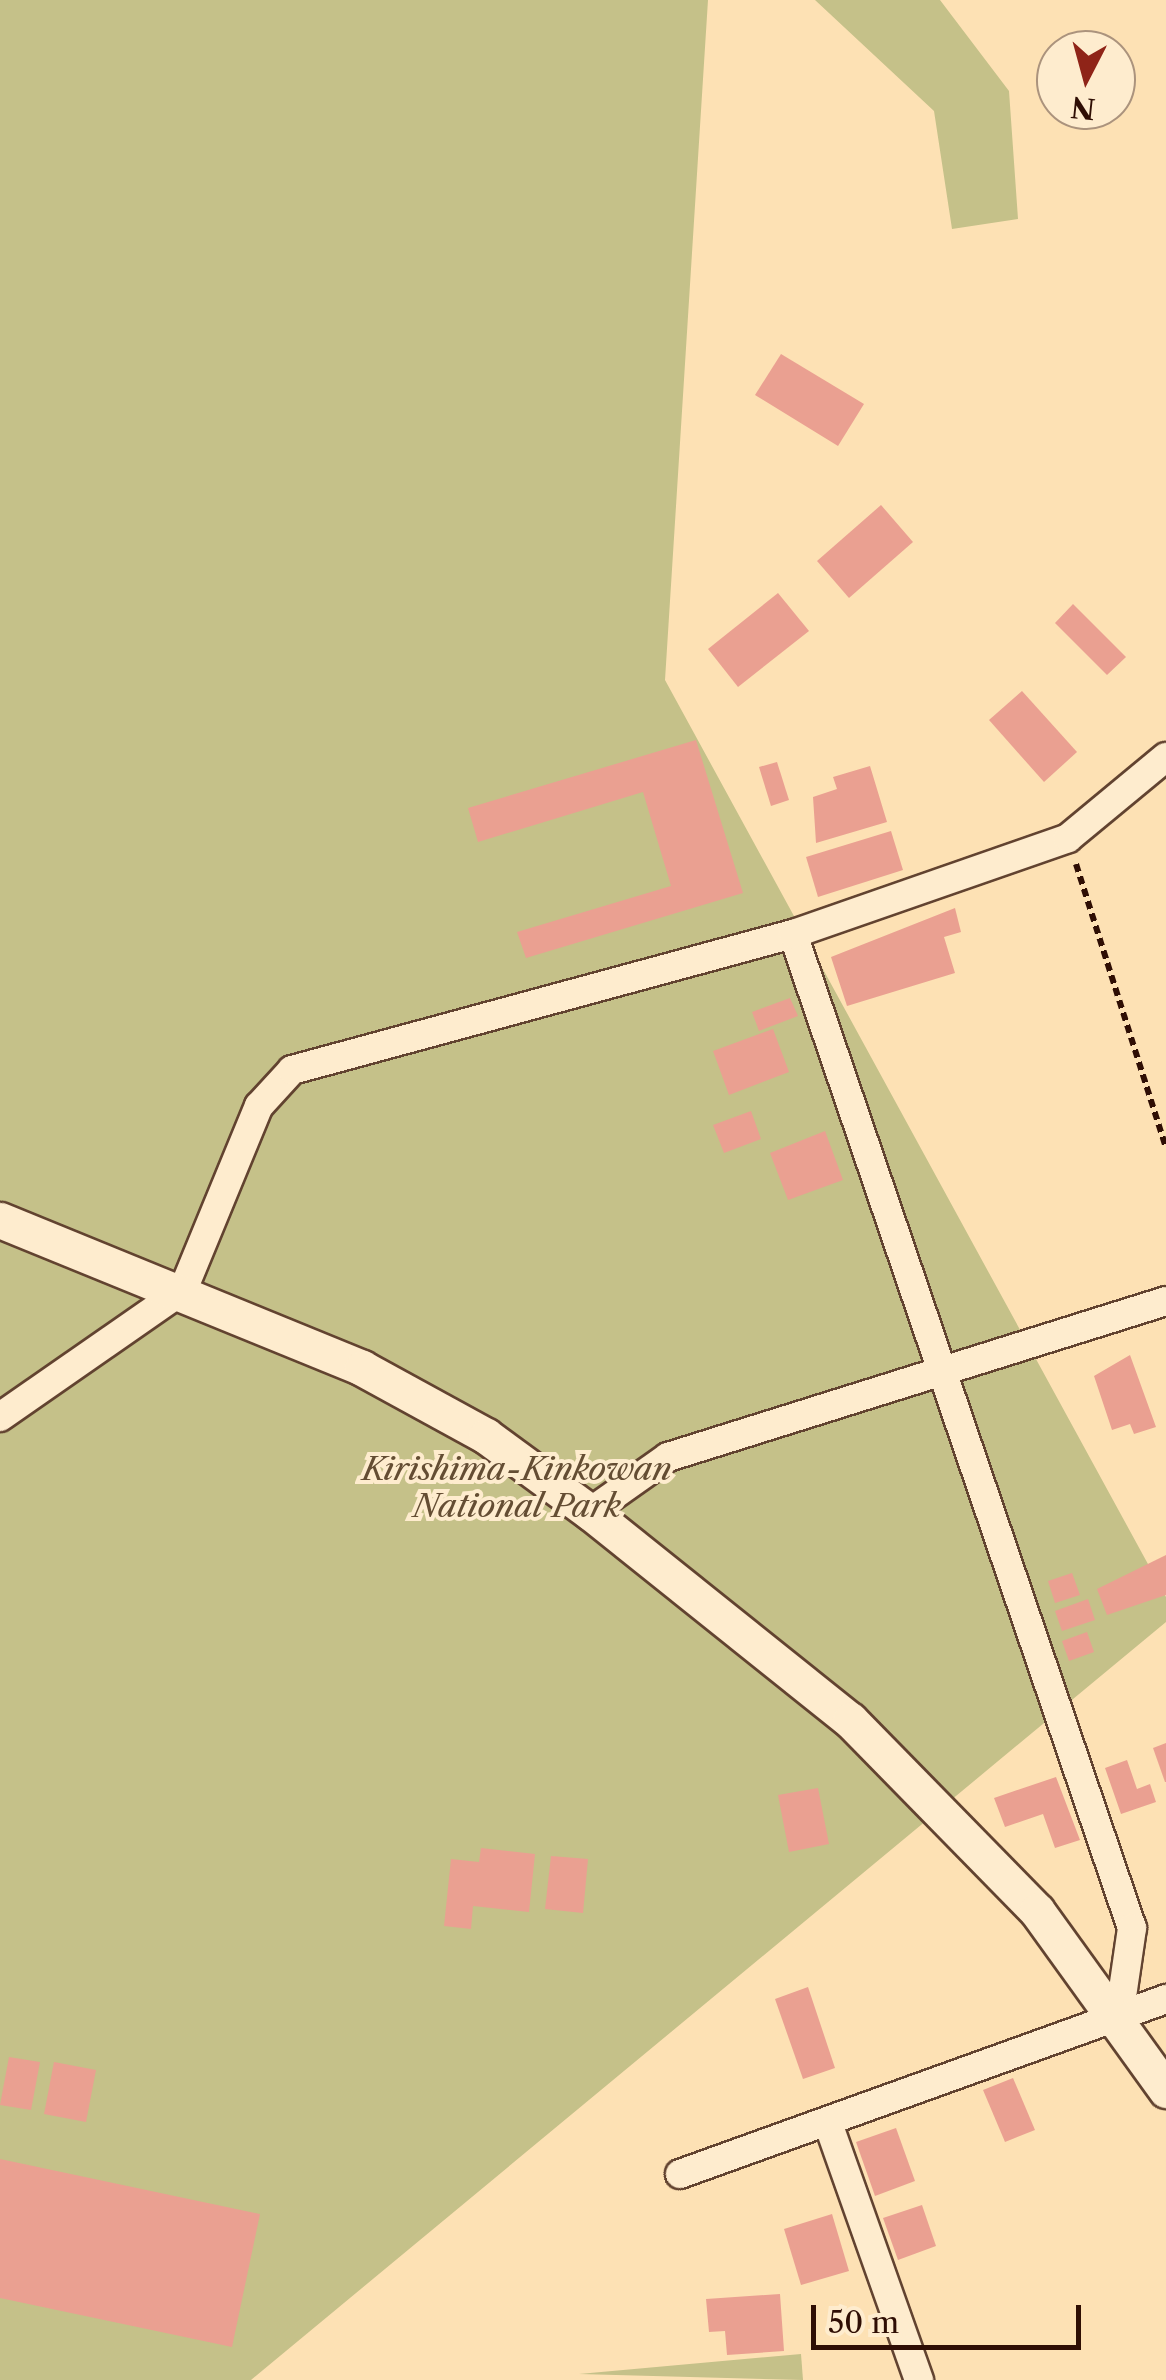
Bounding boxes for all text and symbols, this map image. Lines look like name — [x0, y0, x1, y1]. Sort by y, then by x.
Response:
north arrow — [1036, 30, 1136, 130]
text: N — [1069, 90, 1097, 126]
park label: Kirishima-Kinkowan National Park — [362, 1451, 672, 1526]
scale bar — [816, 2285, 1086, 2347]
text: 50 m — [828, 2304, 899, 2341]

